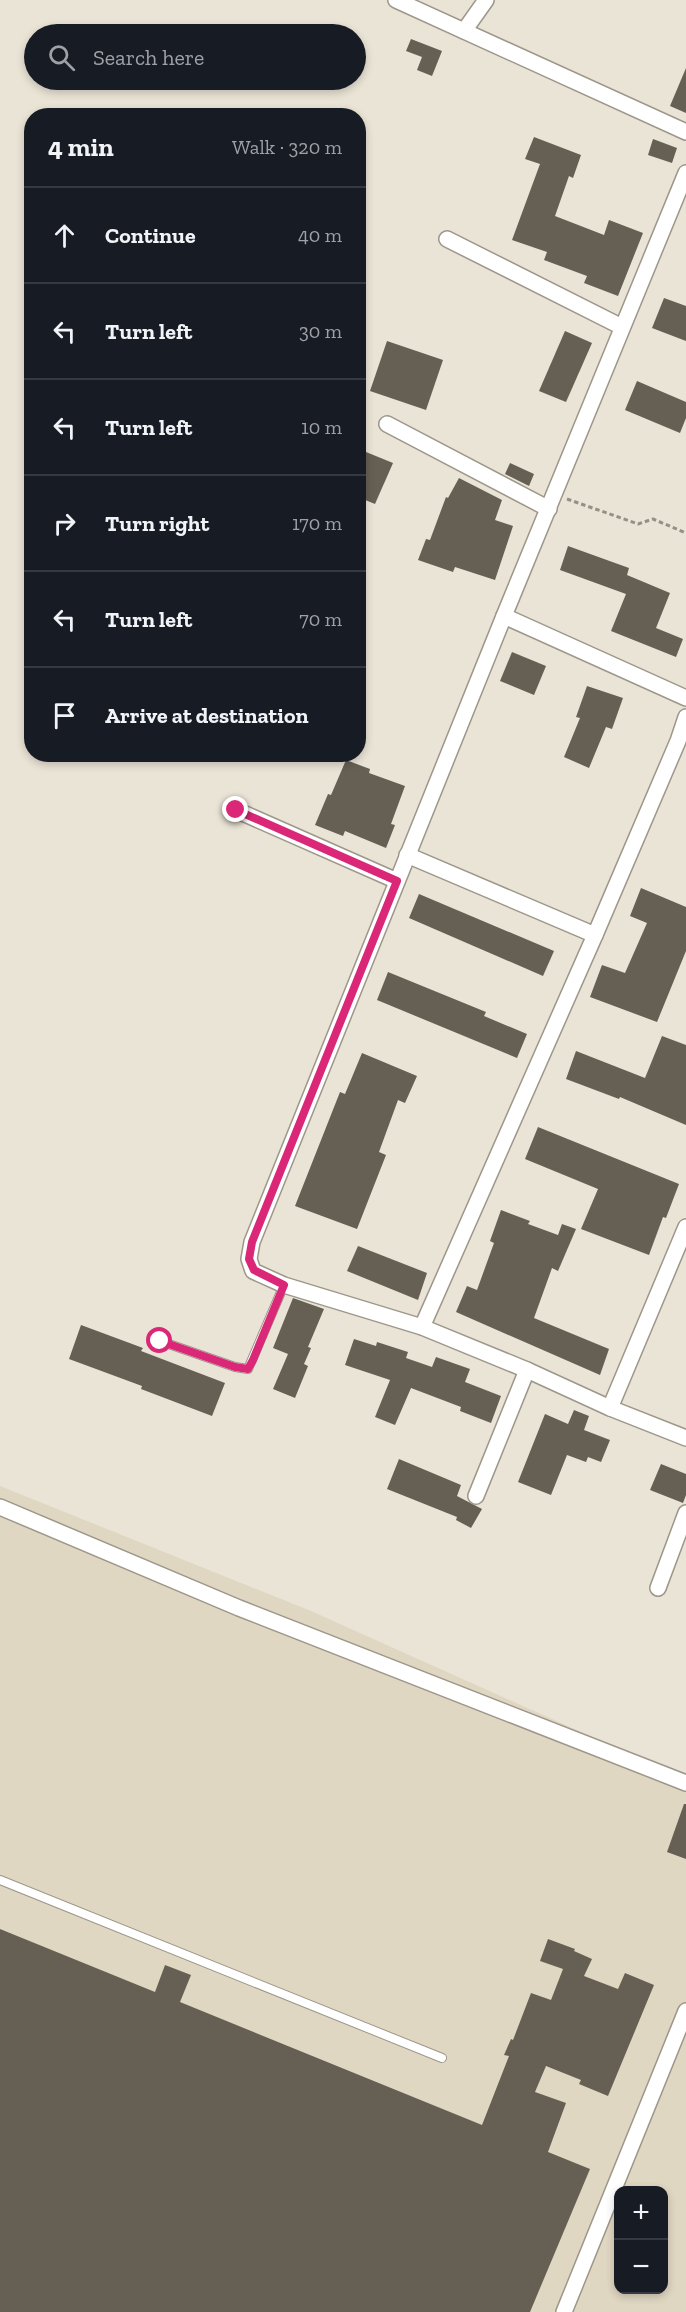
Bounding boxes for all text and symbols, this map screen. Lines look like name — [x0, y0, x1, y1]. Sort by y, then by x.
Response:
search box — [24, 24, 366, 90]
icon: search — [45, 41, 78, 74]
text: Search here — [93, 44, 204, 71]
text: 4 min — [48, 131, 114, 163]
text: Walk · 320 m — [232, 135, 342, 159]
icon: ahead — [48, 219, 81, 252]
text: Continue — [105, 222, 196, 249]
text: 40 m — [298, 223, 342, 247]
icon: left — [48, 315, 81, 348]
text: Turn left — [105, 318, 192, 345]
text: 30 m — [299, 319, 342, 343]
icon: left — [48, 411, 81, 444]
text: Turn left — [105, 414, 192, 441]
text: 10 m — [301, 415, 342, 439]
icon: right — [48, 507, 81, 540]
text: Turn right — [105, 510, 209, 537]
text: 170 m — [292, 511, 342, 535]
icon: left — [48, 603, 81, 636]
text: Turn left — [105, 606, 192, 633]
text: 70 m — [299, 607, 342, 631]
icon: arrive — [48, 699, 81, 732]
text: Arrive at destination — [105, 702, 308, 729]
route end — [222, 796, 248, 822]
route start — [146, 1327, 172, 1353]
map controls — [614, 2186, 668, 2294]
button: + — [614, 2186, 668, 2240]
button: − — [614, 2240, 668, 2294]

